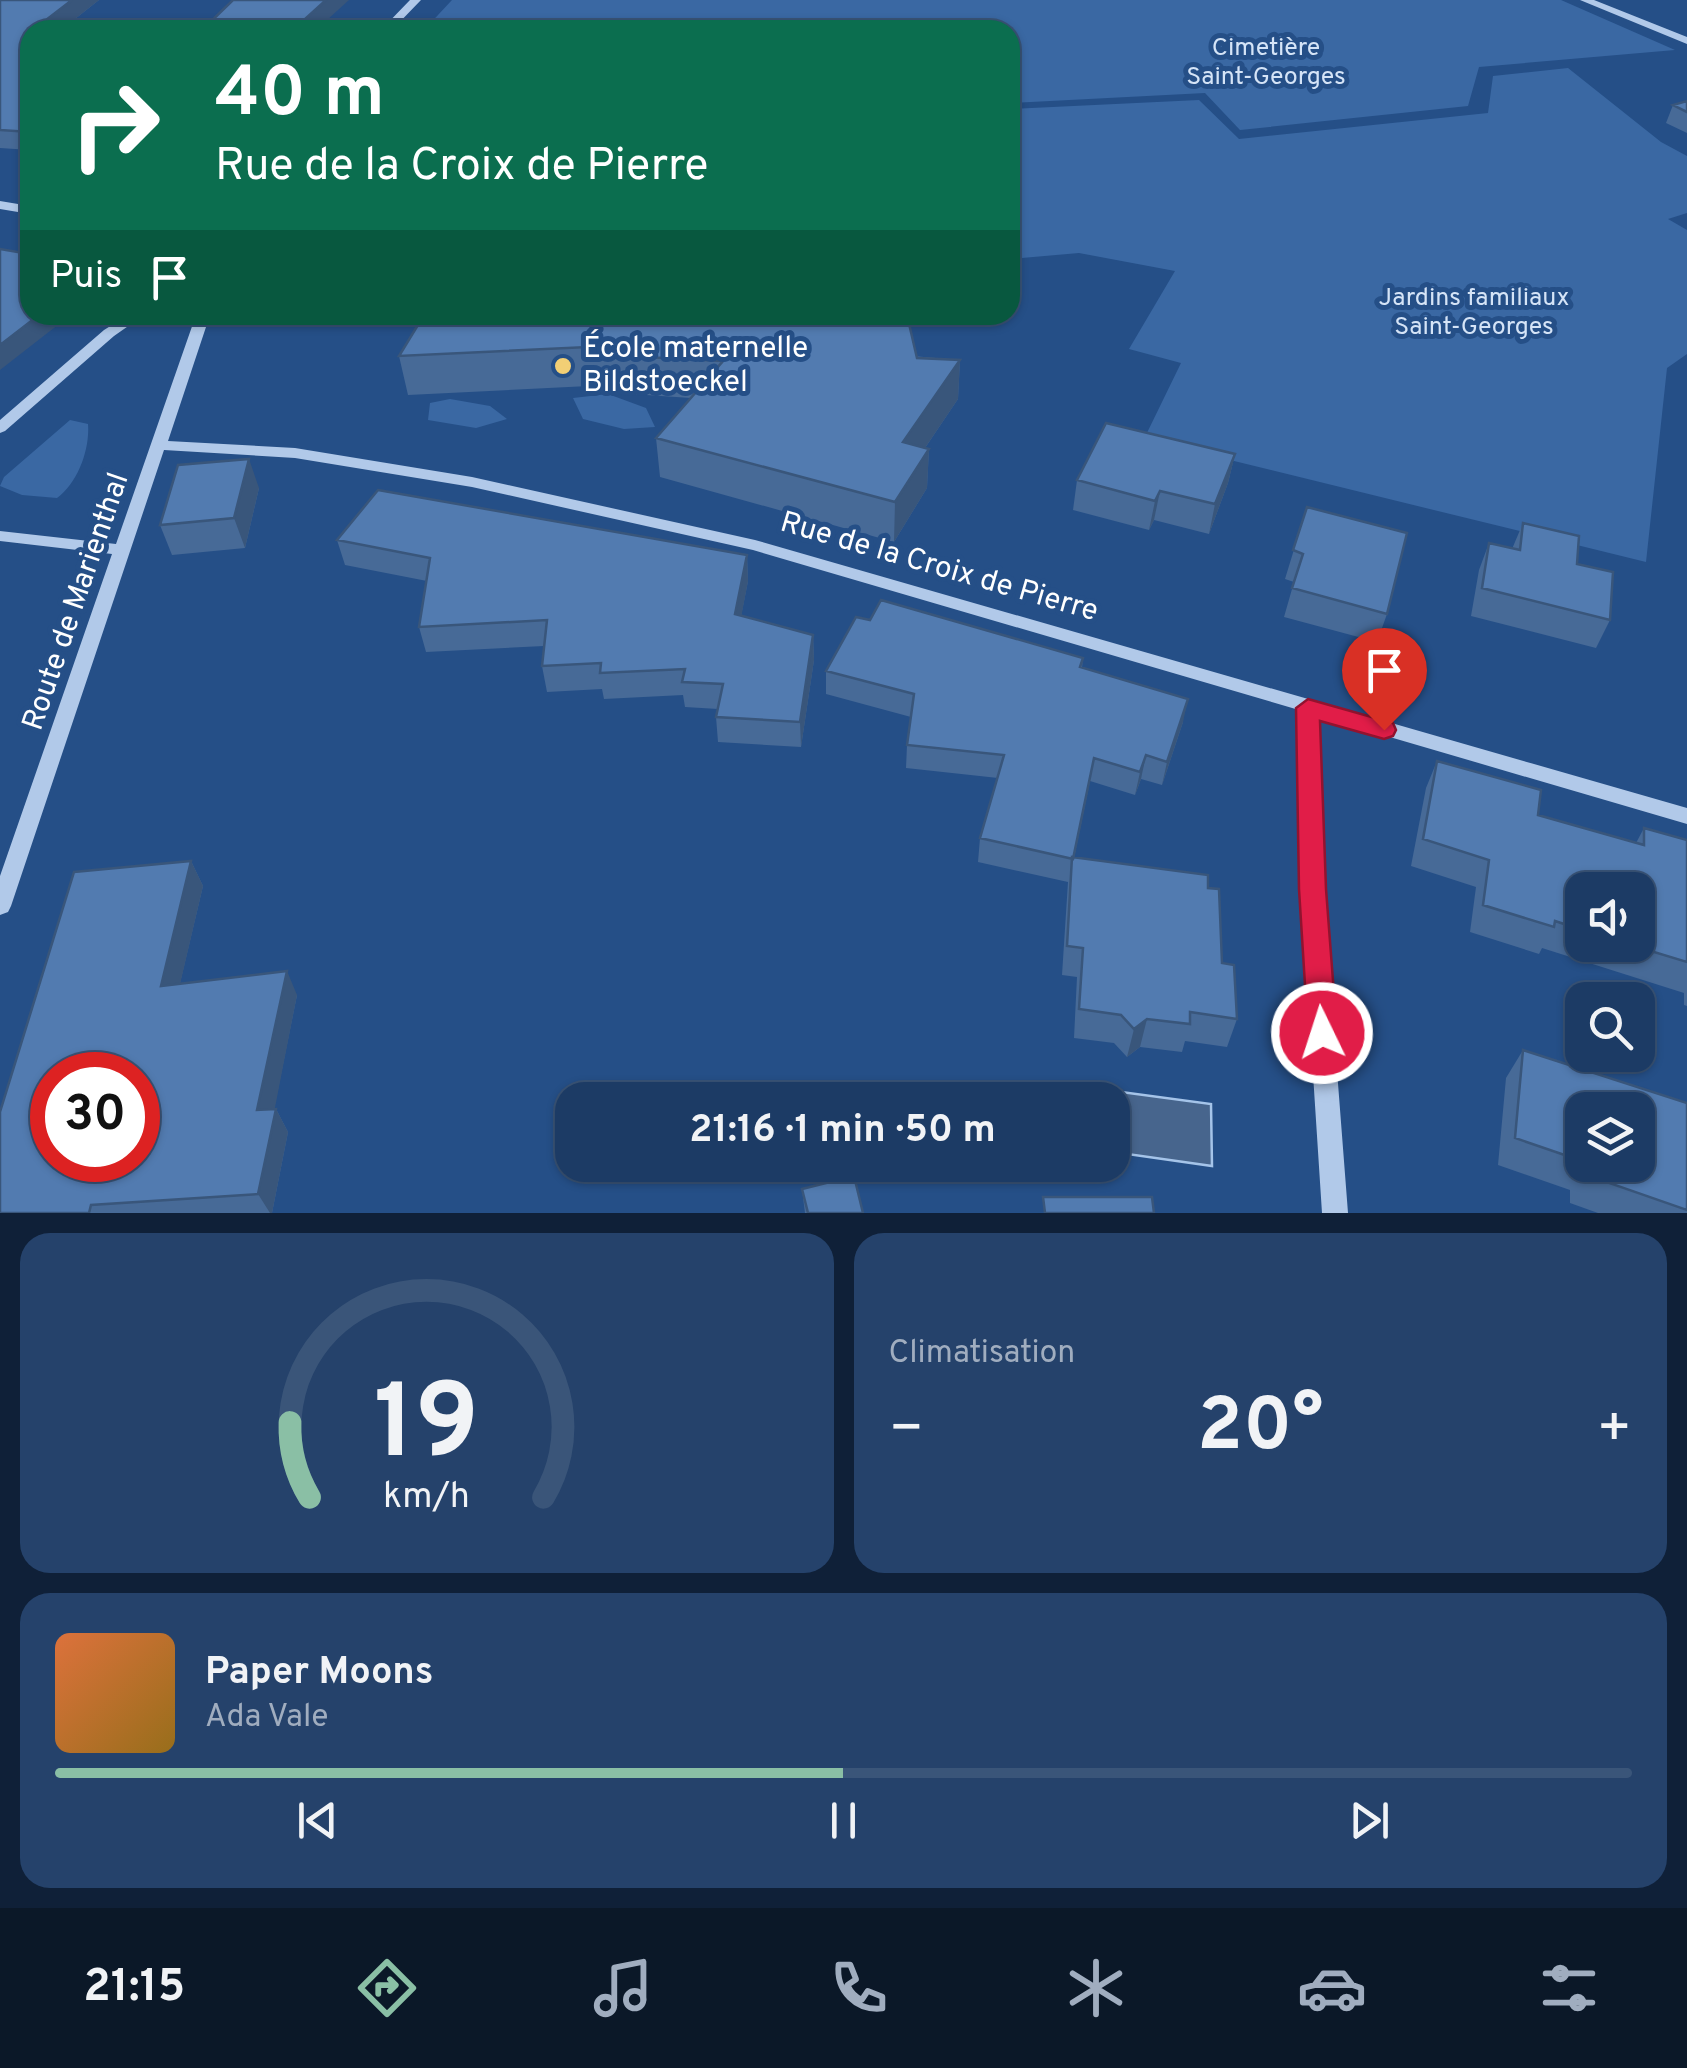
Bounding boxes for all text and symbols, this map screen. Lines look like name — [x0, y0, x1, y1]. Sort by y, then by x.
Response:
park label: Cimetière Saint-Georges — [1186, 33, 1346, 94]
text: 40 m — [215, 52, 385, 141]
icon: right — [50, 60, 180, 190]
text: Rue de la Croix de Pierre — [215, 139, 709, 196]
icon: arrive — [142, 250, 197, 305]
text: Puis — [50, 253, 122, 302]
park label: Jardins familiaux Saint-Georges — [1379, 283, 1569, 344]
place label: École maternelle Bildstoeckel — [583, 329, 808, 402]
marker: École maternelle Bildstoeckel — [552, 355, 574, 377]
street label: Route de Marienthal — [16, 468, 138, 736]
street label: Rue de la Croix de Pierre — [776, 505, 1102, 631]
pin — [1342, 628, 1427, 731]
icon: arrive — [1357, 643, 1412, 698]
map controls — [1565, 872, 1655, 1182]
button: sound — [1565, 872, 1655, 962]
position arrow — [1270, 981, 1374, 1085]
button: search — [1565, 982, 1655, 1072]
speed limit sign: 30 — [30, 1052, 160, 1182]
button: layers — [1565, 1092, 1655, 1182]
text: 21:16 · 1 min · 50 m — [689, 1107, 996, 1156]
text: Climatisation — [889, 1334, 1075, 1374]
text: 19 — [374, 1363, 480, 1495]
text: 20° — [1197, 1382, 1323, 1477]
text: − — [889, 1396, 924, 1466]
text: + — [1597, 1396, 1632, 1466]
text: km/h — [383, 1475, 470, 1521]
text: Paper Moons — [205, 1649, 434, 1698]
text: Ada Vale — [205, 1698, 329, 1738]
icon: previous — [290, 1793, 345, 1848]
icon: pause — [816, 1793, 871, 1848]
icon: next — [1342, 1793, 1397, 1848]
icon: directions — [352, 1953, 422, 2023]
icon: music — [588, 1953, 658, 2023]
icon: phone — [824, 1953, 894, 2023]
icon: climate — [1061, 1953, 1131, 2023]
icon: car — [1297, 1953, 1367, 2023]
icon: filters — [1534, 1953, 1604, 2023]
text: 21:15 — [83, 1960, 185, 2017]

